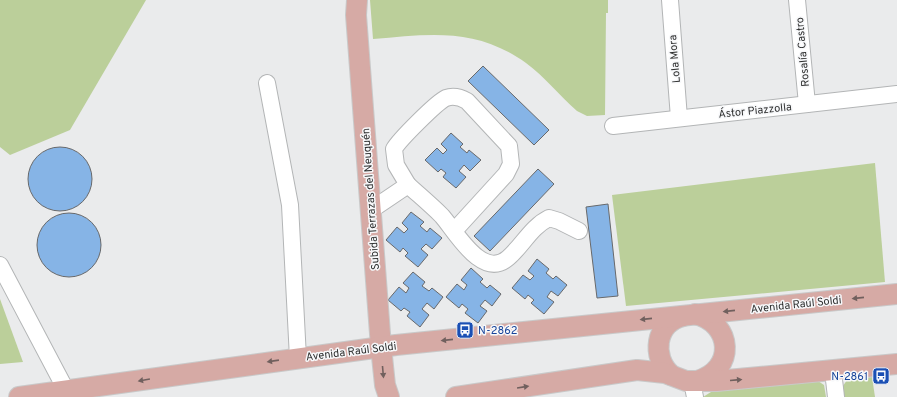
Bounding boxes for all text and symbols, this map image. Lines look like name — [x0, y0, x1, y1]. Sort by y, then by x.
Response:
street label: Rosalía Castro — [793, 17, 813, 87]
street label: Lola Mora — [666, 34, 684, 84]
street label: Ástor Piazzolla — [718, 99, 793, 122]
street label: Subida Terrazas del Neuquén — [359, 127, 383, 270]
street label: Avenida Raúl Soldi — [750, 293, 842, 317]
one-way arrow — [852, 295, 864, 301]
one-way arrow — [723, 307, 735, 314]
one-way arrow — [640, 316, 652, 322]
bus stop icon: N-2862 — [455, 320, 475, 340]
place label: N-2862 — [478, 324, 517, 338]
one-way arrow — [441, 336, 453, 343]
street label: Avenida Raúl Soldi — [305, 339, 397, 364]
one-way arrow — [267, 358, 279, 364]
one-way arrow — [380, 366, 387, 378]
bus stop icon: N-2861 — [871, 366, 891, 386]
place label: N-2861 — [831, 370, 868, 384]
one-way arrow — [138, 377, 150, 383]
one-way arrow — [730, 377, 742, 383]
one-way arrow — [517, 384, 529, 390]

